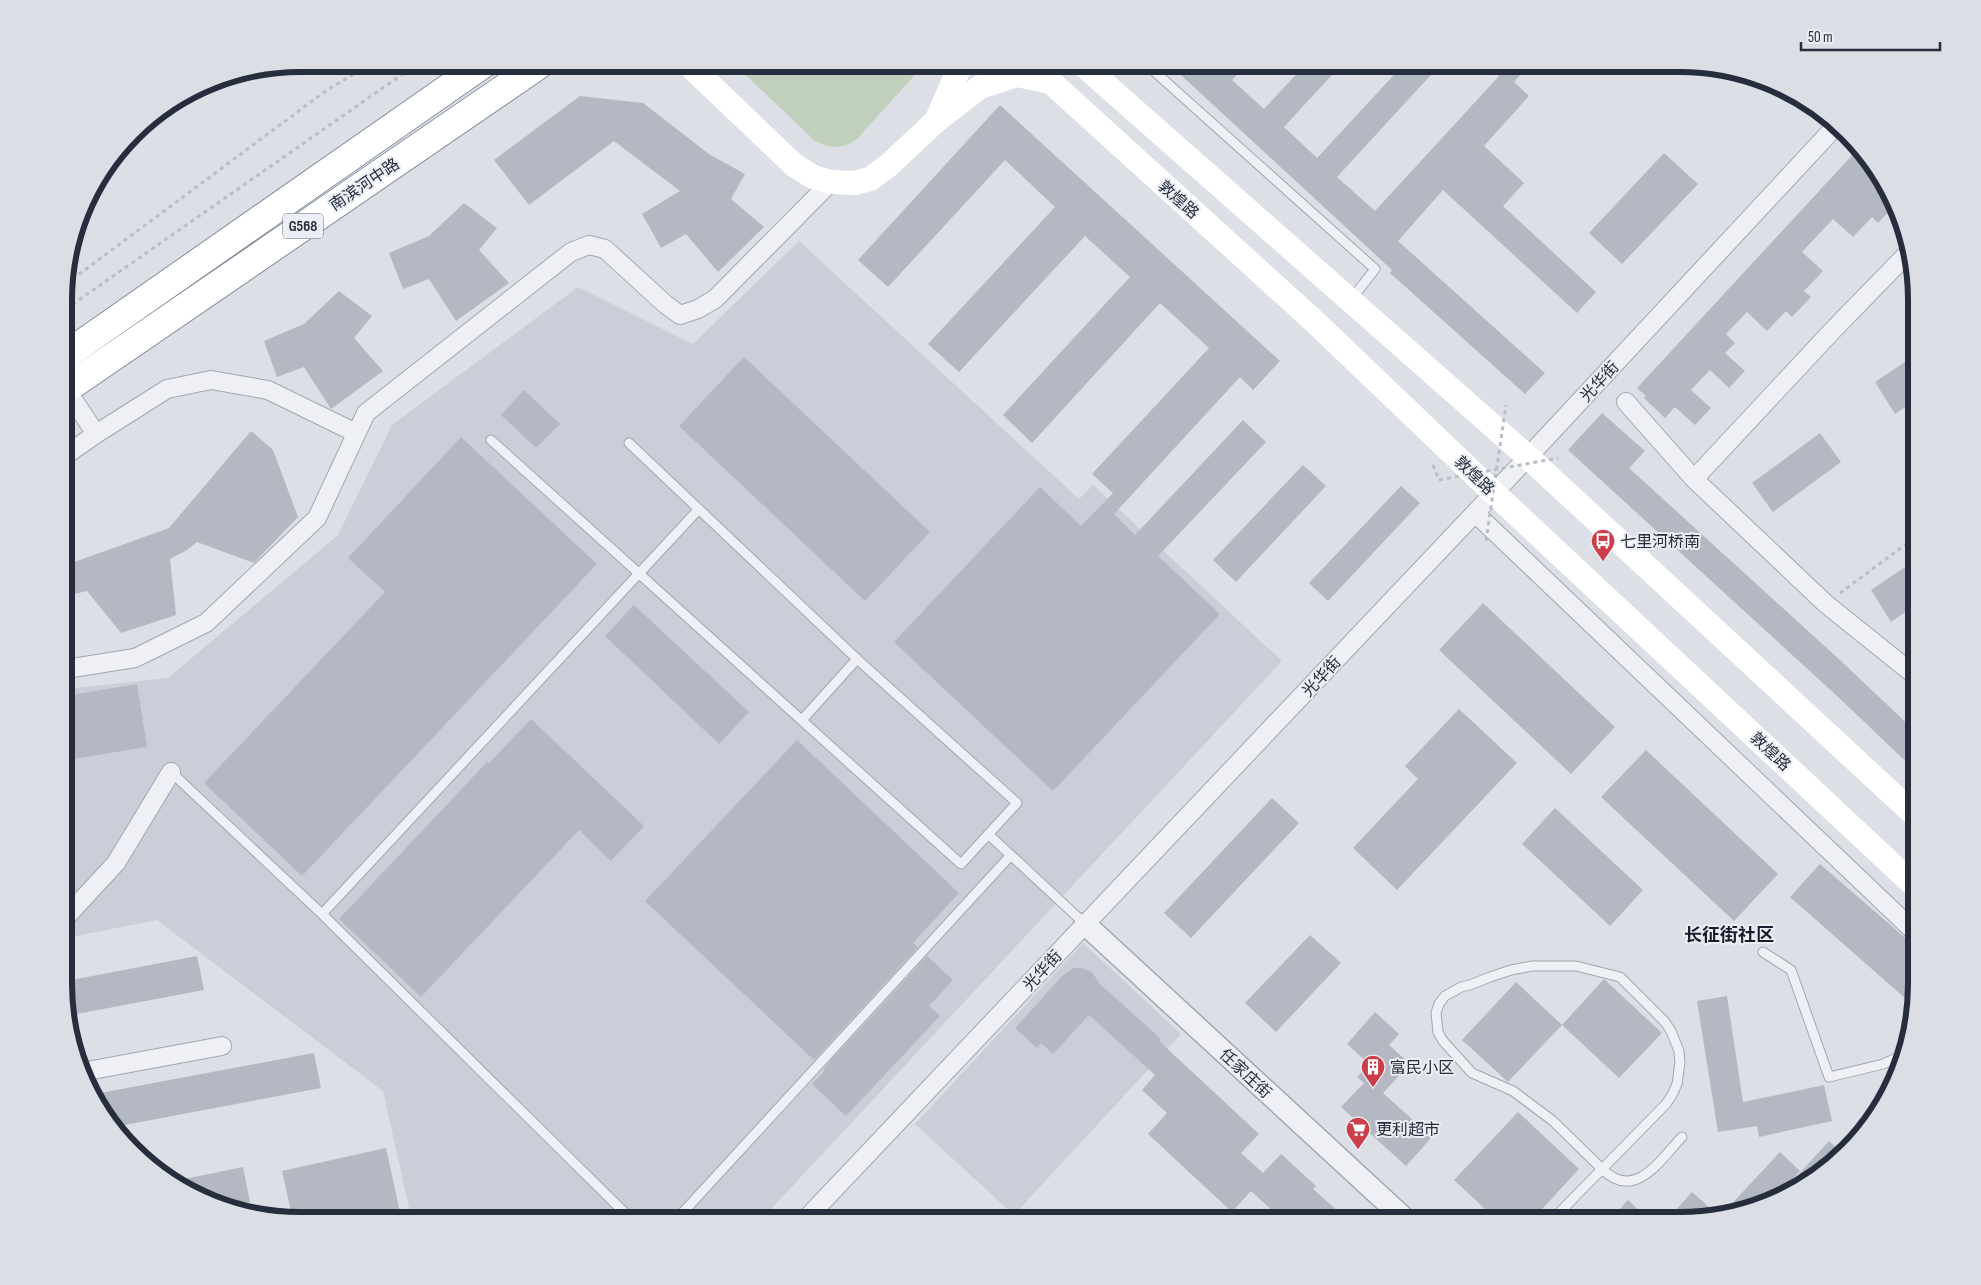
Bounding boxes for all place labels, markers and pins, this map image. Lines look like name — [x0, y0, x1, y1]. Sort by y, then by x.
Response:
bus stop icon: 七里河桥南 — [1590, 528, 1616, 562]
place label: 七里河桥南 — [1620, 533, 1700, 552]
building icon: 富民小区 — [1360, 1054, 1386, 1088]
place label: 富民小区 — [1390, 1059, 1454, 1078]
supermarket icon: 更利超市 — [1345, 1116, 1371, 1150]
place label: 更利超市 — [1376, 1121, 1440, 1140]

